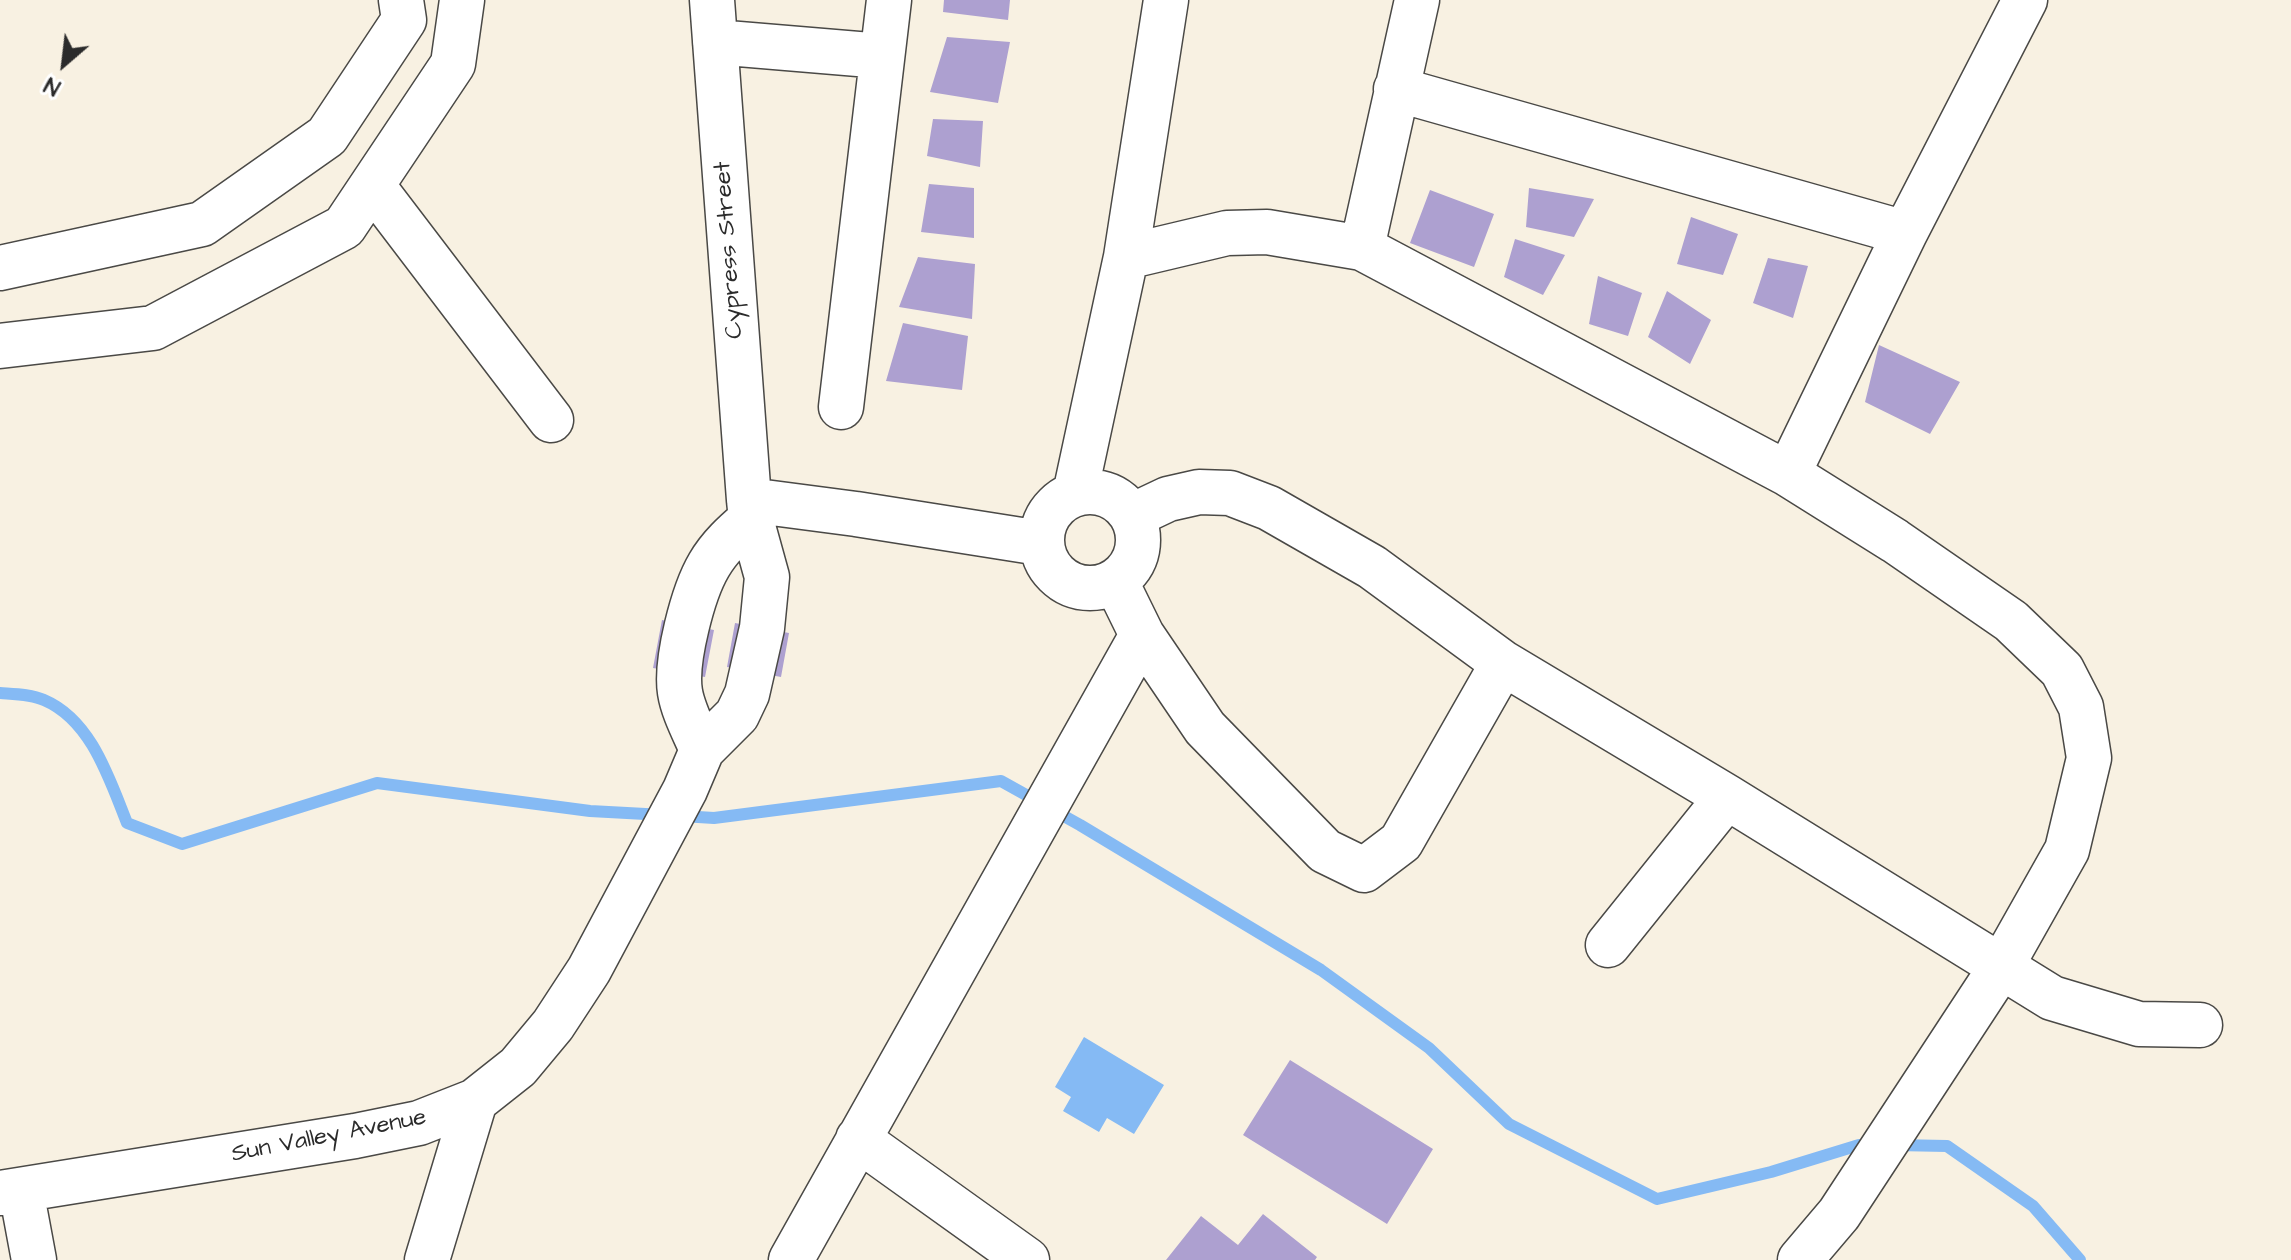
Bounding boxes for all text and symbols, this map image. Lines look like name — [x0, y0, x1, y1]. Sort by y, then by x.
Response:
north arrow — [24, 24, 104, 104]
text: N — [39, 69, 66, 103]
street label: Cypress Street — [709, 160, 751, 340]
street label: Sun Valley Avenue — [229, 1104, 429, 1170]

